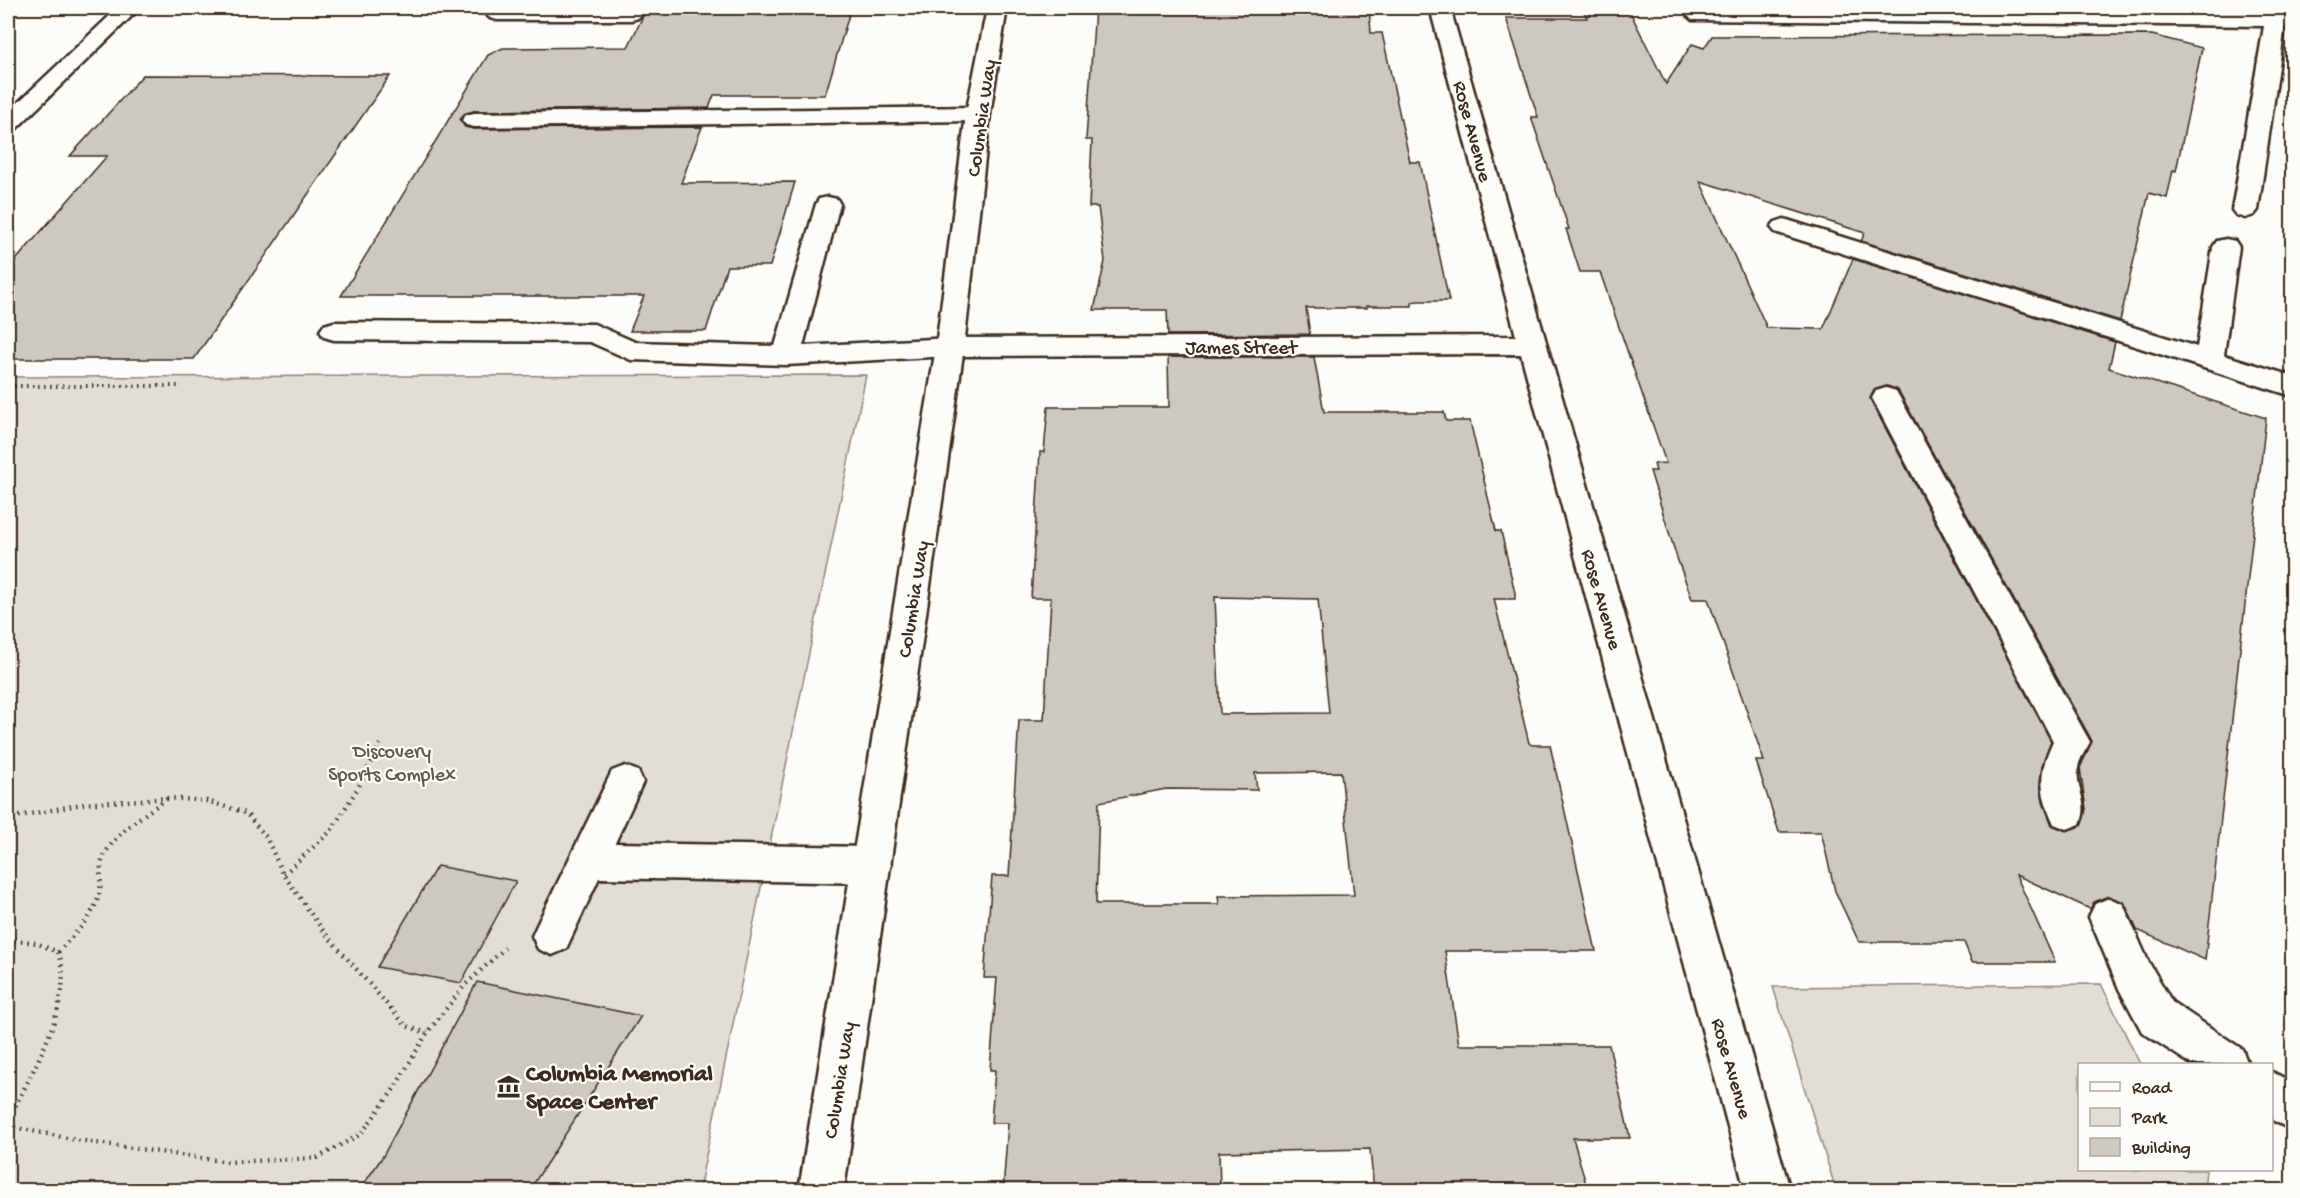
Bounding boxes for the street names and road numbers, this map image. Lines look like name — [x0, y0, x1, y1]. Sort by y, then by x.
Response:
street label: Columbia Way — [964, 58, 1003, 178]
street label: Rose Avenue — [1446, 79, 1495, 185]
street label: James Street — [1185, 338, 1299, 361]
street label: Columbia Way — [895, 539, 936, 660]
street label: Rose Avenue — [1574, 547, 1625, 653]
street label: Rose Avenue — [1704, 1016, 1755, 1122]
street label: Columbia Way — [821, 1020, 862, 1141]

